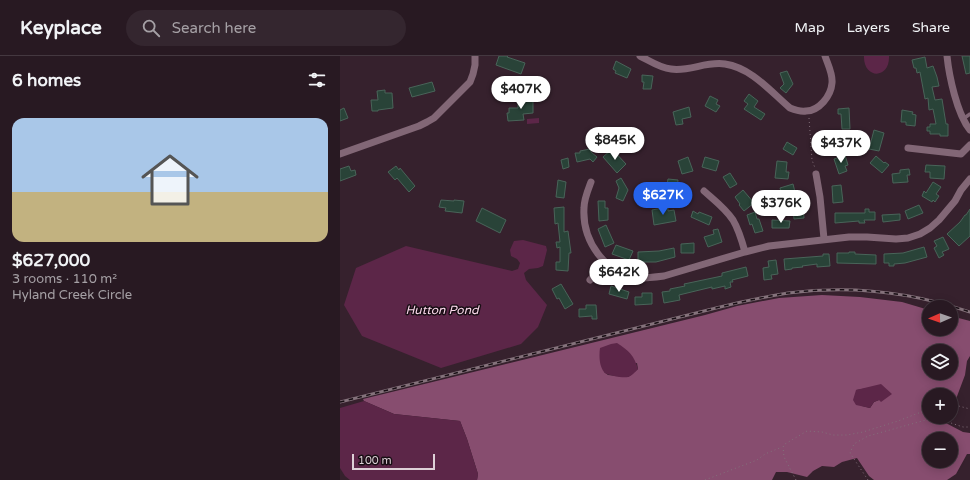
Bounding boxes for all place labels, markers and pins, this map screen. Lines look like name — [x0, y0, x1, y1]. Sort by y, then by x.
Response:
pin: $407K — [493, 76, 549, 110]
pin: $845K — [587, 127, 643, 161]
pin: $437K — [813, 130, 869, 164]
pin: $627K — [635, 182, 691, 216]
pin: $376K — [753, 190, 809, 224]
pin: $642K — [591, 259, 647, 293]

